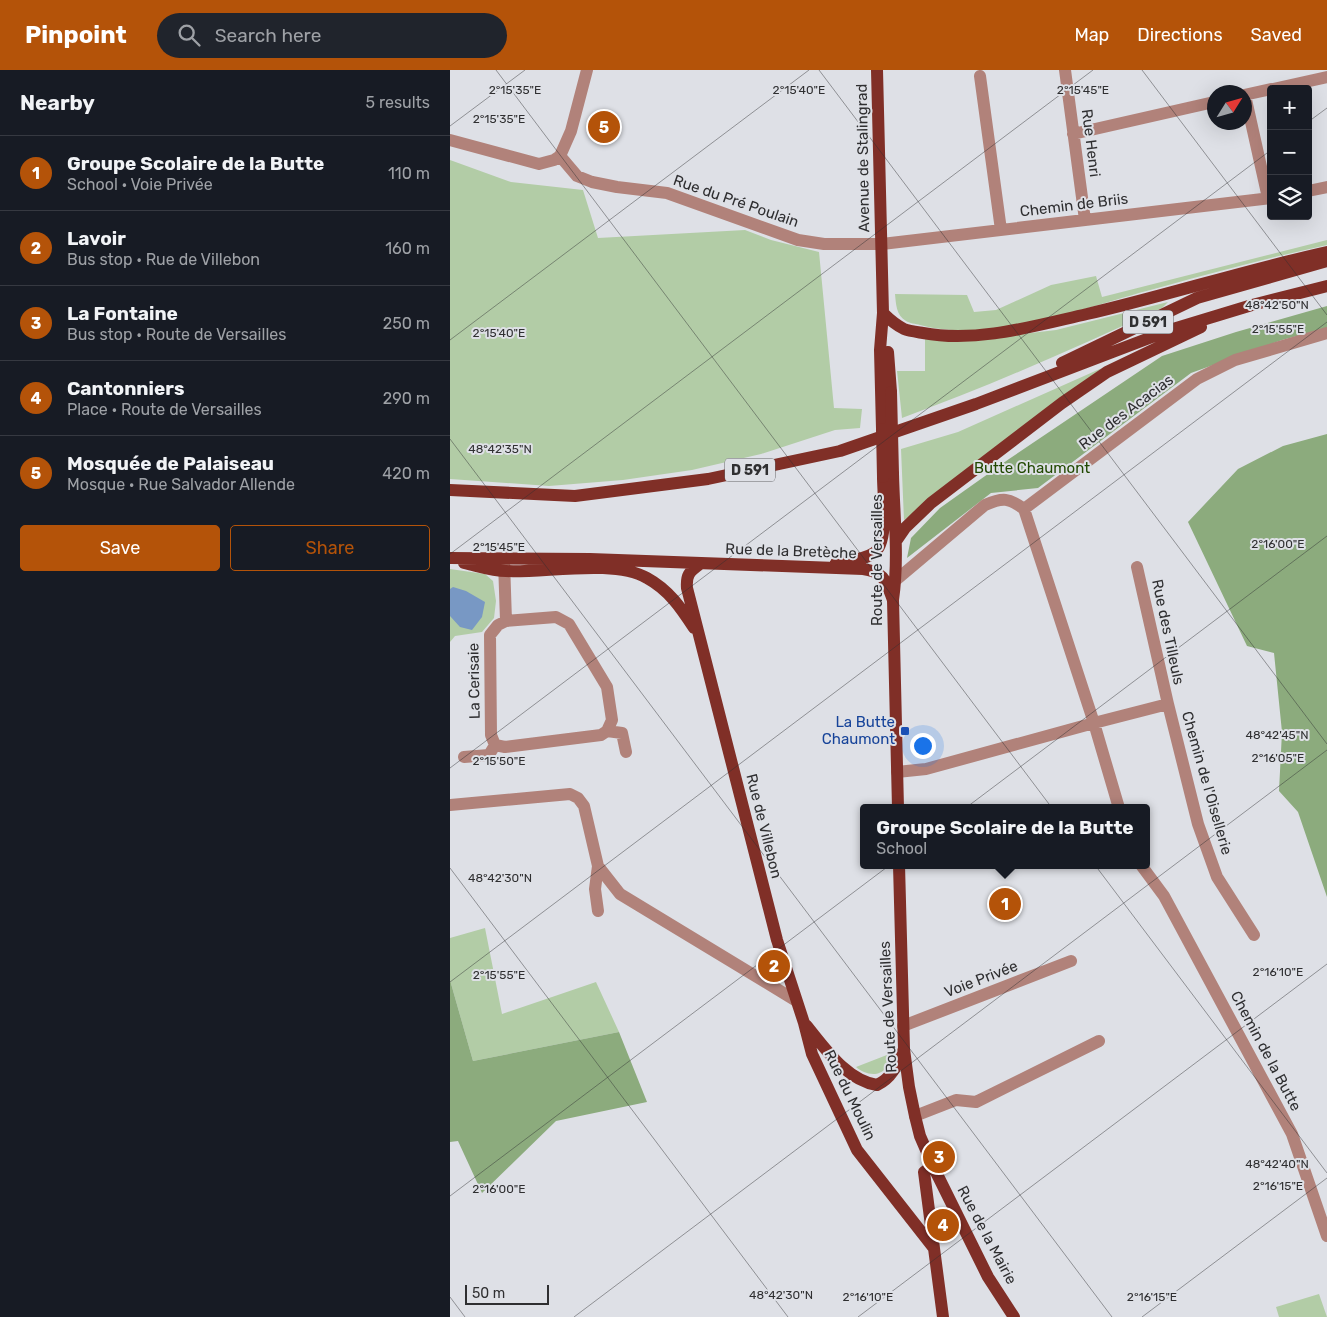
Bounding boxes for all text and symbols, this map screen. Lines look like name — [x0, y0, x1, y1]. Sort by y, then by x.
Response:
search box — [157, 13, 507, 58]
text: Pinpoint — [25, 21, 127, 49]
icon: search — [175, 21, 203, 49]
text: Search here — [215, 24, 321, 47]
text: Map — [1074, 24, 1109, 46]
text: Directions — [1137, 24, 1223, 46]
text: Saved — [1251, 24, 1302, 46]
text: 2°15'35"E — [489, 83, 541, 97]
text: 2°15'40"E — [773, 83, 825, 97]
street label: Avenue de Stalingrad — [853, 83, 873, 233]
text: 2°15'45"E — [1057, 83, 1109, 97]
north arrow — [1207, 85, 1252, 130]
map controls — [1267, 85, 1312, 220]
button: + — [1267, 85, 1312, 130]
text: Nearby — [20, 90, 95, 115]
text: 5 results — [366, 93, 430, 112]
pin: 5 — [588, 108, 620, 146]
street label: Rue Henri — [1078, 108, 1104, 178]
text: 2°15'35"E — [473, 112, 525, 126]
button: − — [1267, 130, 1312, 175]
text: Groupe Scolaire de la Butte — [67, 152, 324, 175]
text: 1 — [32, 164, 40, 183]
text: 110 m — [388, 164, 430, 183]
street label: Rue du Pré Poulain — [671, 171, 801, 231]
text: School · Voie Privée — [67, 175, 213, 194]
button: layers — [1267, 175, 1312, 220]
street label: Chemin de Briis — [1019, 189, 1129, 221]
text: Lavoir — [67, 227, 126, 250]
text: 2 — [31, 239, 41, 258]
text: 160 m — [385, 239, 430, 258]
text: Bus stop · Rue de Villebon — [67, 250, 260, 269]
text: 48°42'50"N — [1245, 298, 1309, 312]
text: La Fontaine — [67, 302, 178, 325]
road number: D 591 — [1123, 310, 1173, 334]
text: 3 — [31, 314, 41, 333]
text: 250 m — [383, 314, 430, 333]
text: 2°15'55"E — [1252, 322, 1304, 336]
text: Bus stop · Route de Versailles — [67, 325, 286, 344]
text: 2°15'40"E — [473, 326, 525, 340]
street label: Rue des Acacias — [1075, 370, 1177, 453]
text: Cantonniers — [67, 377, 184, 400]
text: 4 — [31, 389, 41, 408]
text: 290 m — [383, 389, 430, 408]
text: Place · Route de Versailles — [67, 400, 262, 419]
text: 48°42'35"N — [468, 442, 532, 456]
text: Mosquée de Palaiseau — [67, 452, 274, 475]
road number: D 591 — [725, 458, 775, 482]
park label: Butte Chaumont — [974, 459, 1090, 477]
text: 5 — [31, 464, 41, 483]
text: 420 m — [382, 464, 430, 483]
text: Mosque · Rue Salvador Allende — [67, 475, 295, 494]
street label: Route de Versailles — [868, 494, 886, 626]
button: Save — [20, 525, 220, 571]
button: Share — [230, 525, 430, 571]
text: 2°16'00"E — [1251, 537, 1305, 551]
text: 2°15'45"E — [473, 540, 525, 554]
street label: Rue de la Bretèche — [725, 540, 857, 562]
street label: Rue des Tilleuls — [1148, 578, 1188, 687]
street label: La Cerisaie — [464, 643, 484, 719]
street label: Chemin de l'Oisellerie — [1178, 709, 1236, 857]
place label: La Butte Chaumont — [822, 713, 895, 748]
marker: La Butte Chaumont — [899, 725, 911, 737]
text: 48°42'45"N — [1245, 728, 1309, 742]
your location — [910, 733, 936, 759]
text: 2°16'05"E — [1252, 751, 1304, 765]
text: 2°15'50"E — [472, 754, 526, 768]
street label: Rue de Villebon — [742, 772, 786, 880]
popup — [860, 804, 1150, 869]
text: Groupe Scolaire de la Butte — [876, 816, 1134, 839]
text: School — [876, 839, 927, 858]
text: 48°42'30"N — [468, 871, 532, 885]
pin: 1 — [989, 885, 1021, 923]
street label: Route de Versailles — [876, 940, 900, 1073]
pin: 2 — [758, 947, 790, 985]
street label: Voie Privée — [942, 957, 1020, 1001]
text: 2°16'10"E — [1253, 965, 1303, 979]
text: 2°15'55"E — [473, 968, 525, 982]
street label: Chemin de la Butte — [1227, 988, 1305, 1114]
street label: Rue du Moulin — [820, 1047, 880, 1143]
pin: 3 — [923, 1138, 955, 1176]
text: 48°42'40"N — [1245, 1157, 1309, 1171]
text: 2°16'15"E — [1253, 1179, 1303, 1193]
text: 2°16'00"E — [472, 1182, 526, 1196]
street label: Rue de la Mairie — [953, 1183, 1021, 1287]
pin: 4 — [927, 1206, 959, 1244]
scale bar — [465, 1282, 549, 1305]
text: 50 m — [472, 1285, 505, 1302]
text: 48°42'30"N — [749, 1288, 813, 1302]
text: 2°16'10"E — [843, 1290, 893, 1304]
text: 2°16'15"E — [1127, 1290, 1177, 1304]

